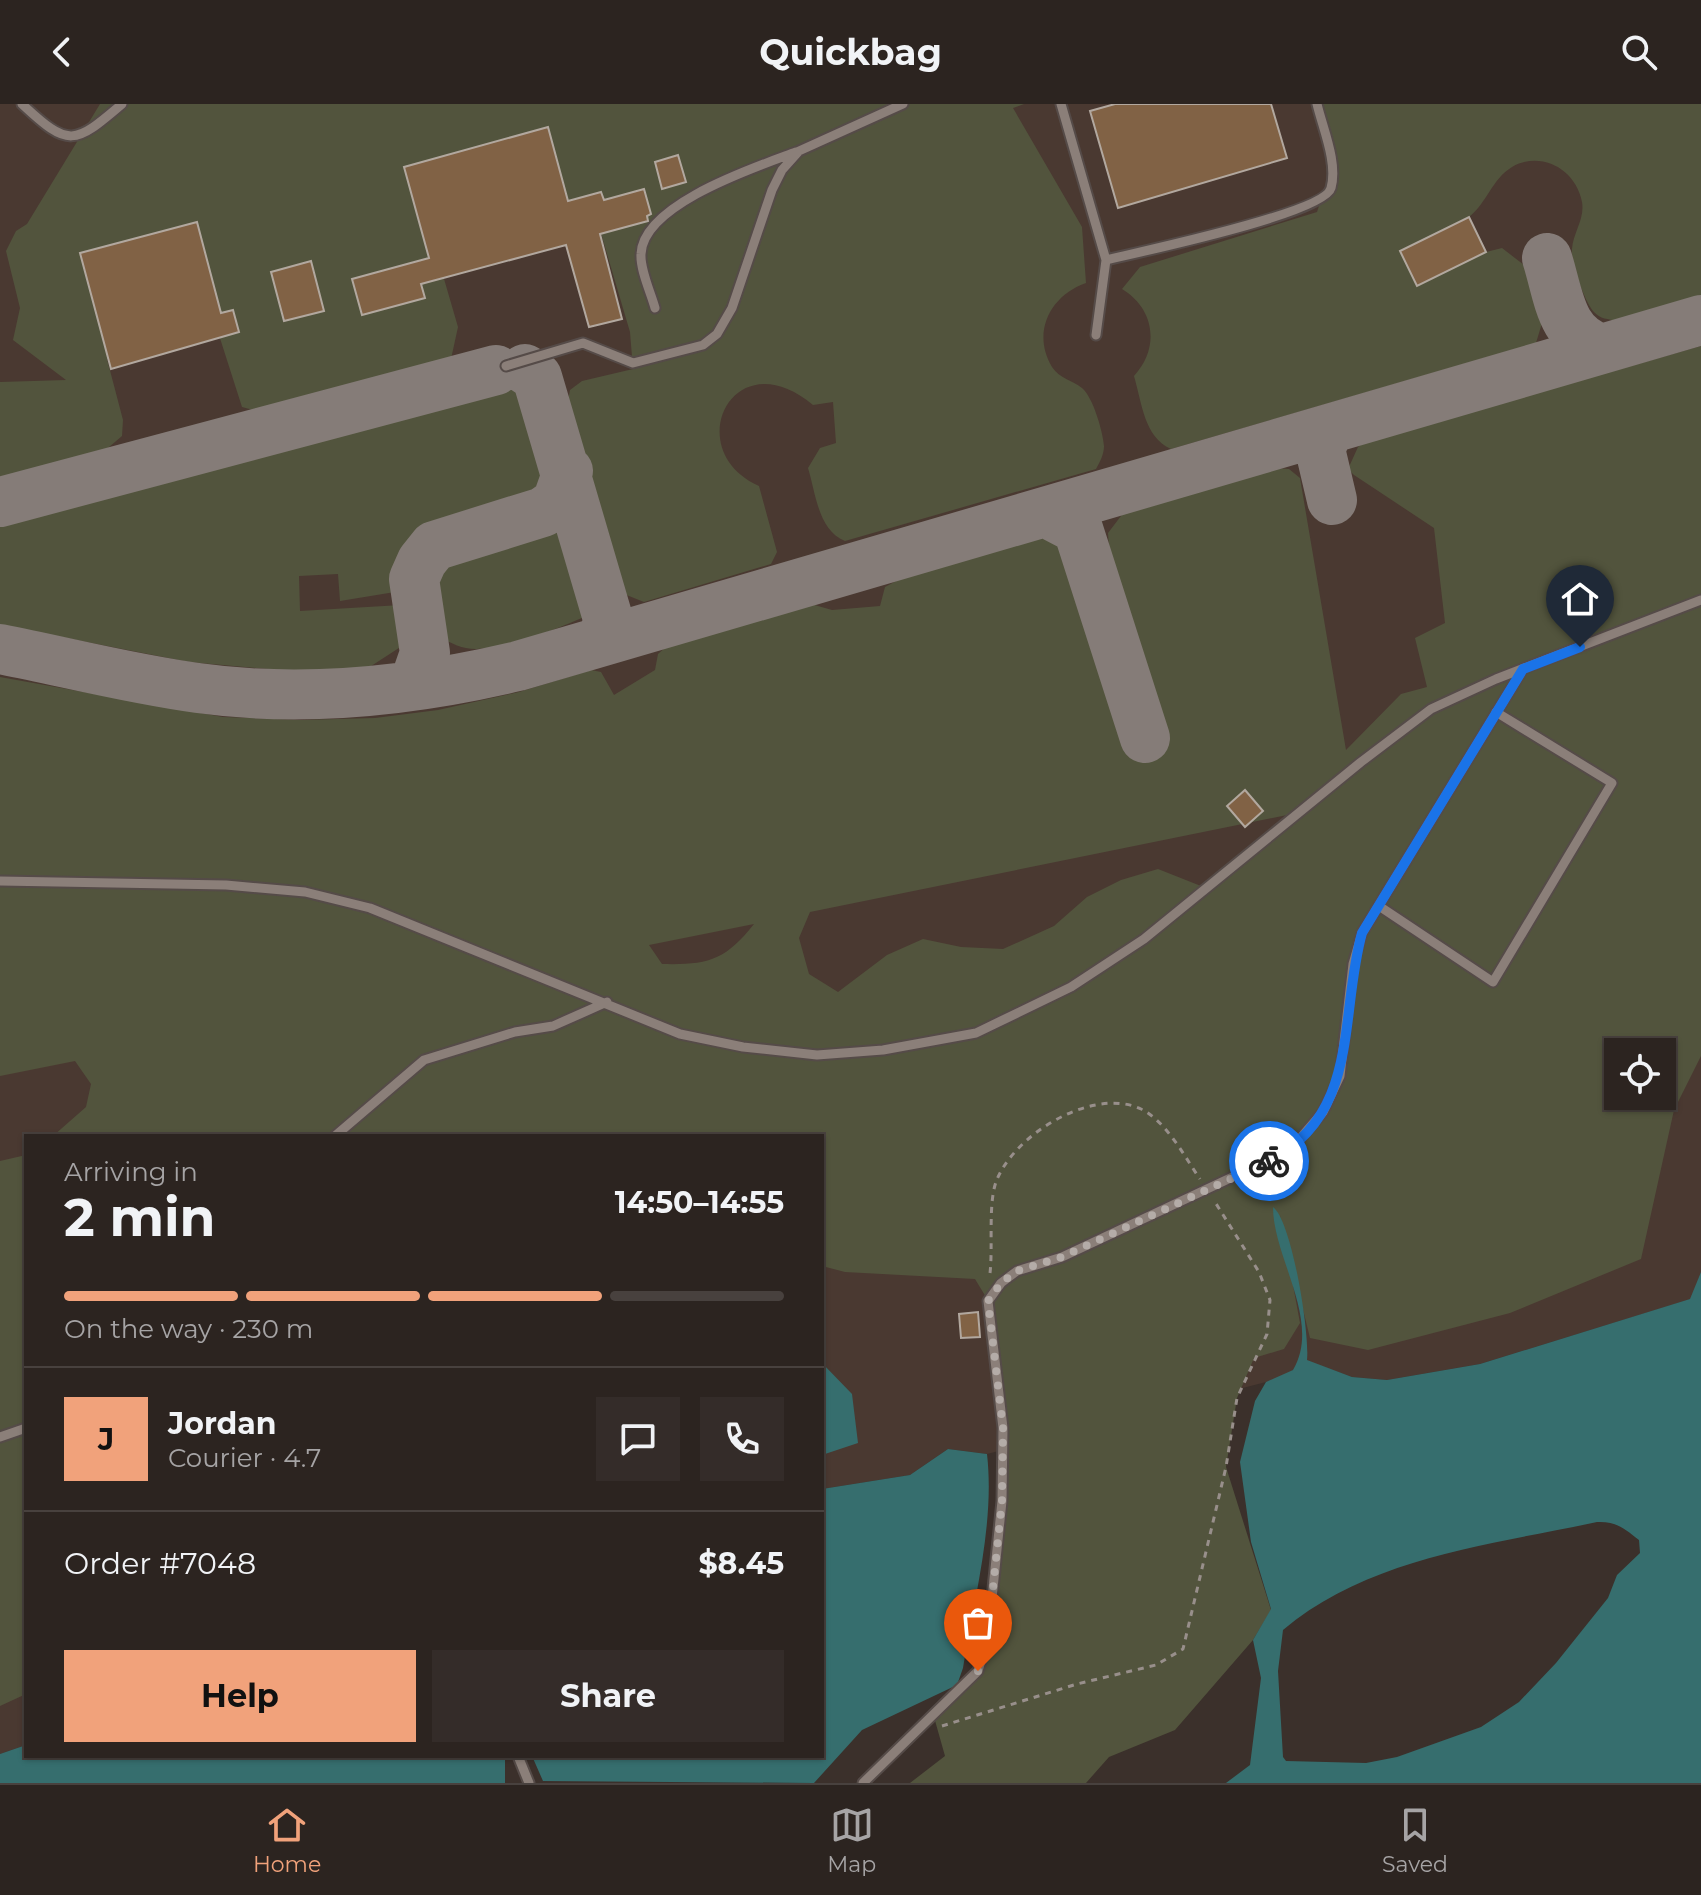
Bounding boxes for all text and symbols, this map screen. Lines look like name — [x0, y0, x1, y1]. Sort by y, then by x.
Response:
icon: back — [40, 30, 84, 74]
text: Quickbag — [759, 30, 942, 74]
icon: search — [1617, 30, 1661, 74]
pin — [1546, 565, 1614, 647]
icon: home — [1558, 577, 1602, 621]
map controls — [1604, 1038, 1676, 1110]
button: locate — [1604, 1038, 1676, 1110]
courier — [1229, 1121, 1309, 1201]
icon: bike — [1247, 1139, 1291, 1183]
text: Arriving in — [64, 1156, 198, 1188]
text: 14:50–14:55 — [615, 1184, 784, 1221]
text: 2 min — [64, 1186, 216, 1249]
text: On the way · 230 m — [64, 1313, 313, 1345]
button: chat — [596, 1397, 680, 1481]
button: phone — [700, 1397, 784, 1481]
text: Jordan — [168, 1405, 277, 1442]
text: J — [98, 1421, 114, 1458]
text: Courier · 4.7 — [168, 1442, 321, 1474]
text: Order #7048 — [64, 1545, 256, 1582]
text: $8.45 — [698, 1545, 784, 1582]
pin — [944, 1589, 1012, 1671]
icon: bag — [956, 1601, 1000, 1645]
button: Help — [64, 1650, 416, 1742]
button: Share — [432, 1650, 784, 1742]
tab: Home — [253, 1803, 321, 1878]
tab: Map — [827, 1803, 876, 1878]
tab: Saved — [1382, 1803, 1448, 1878]

